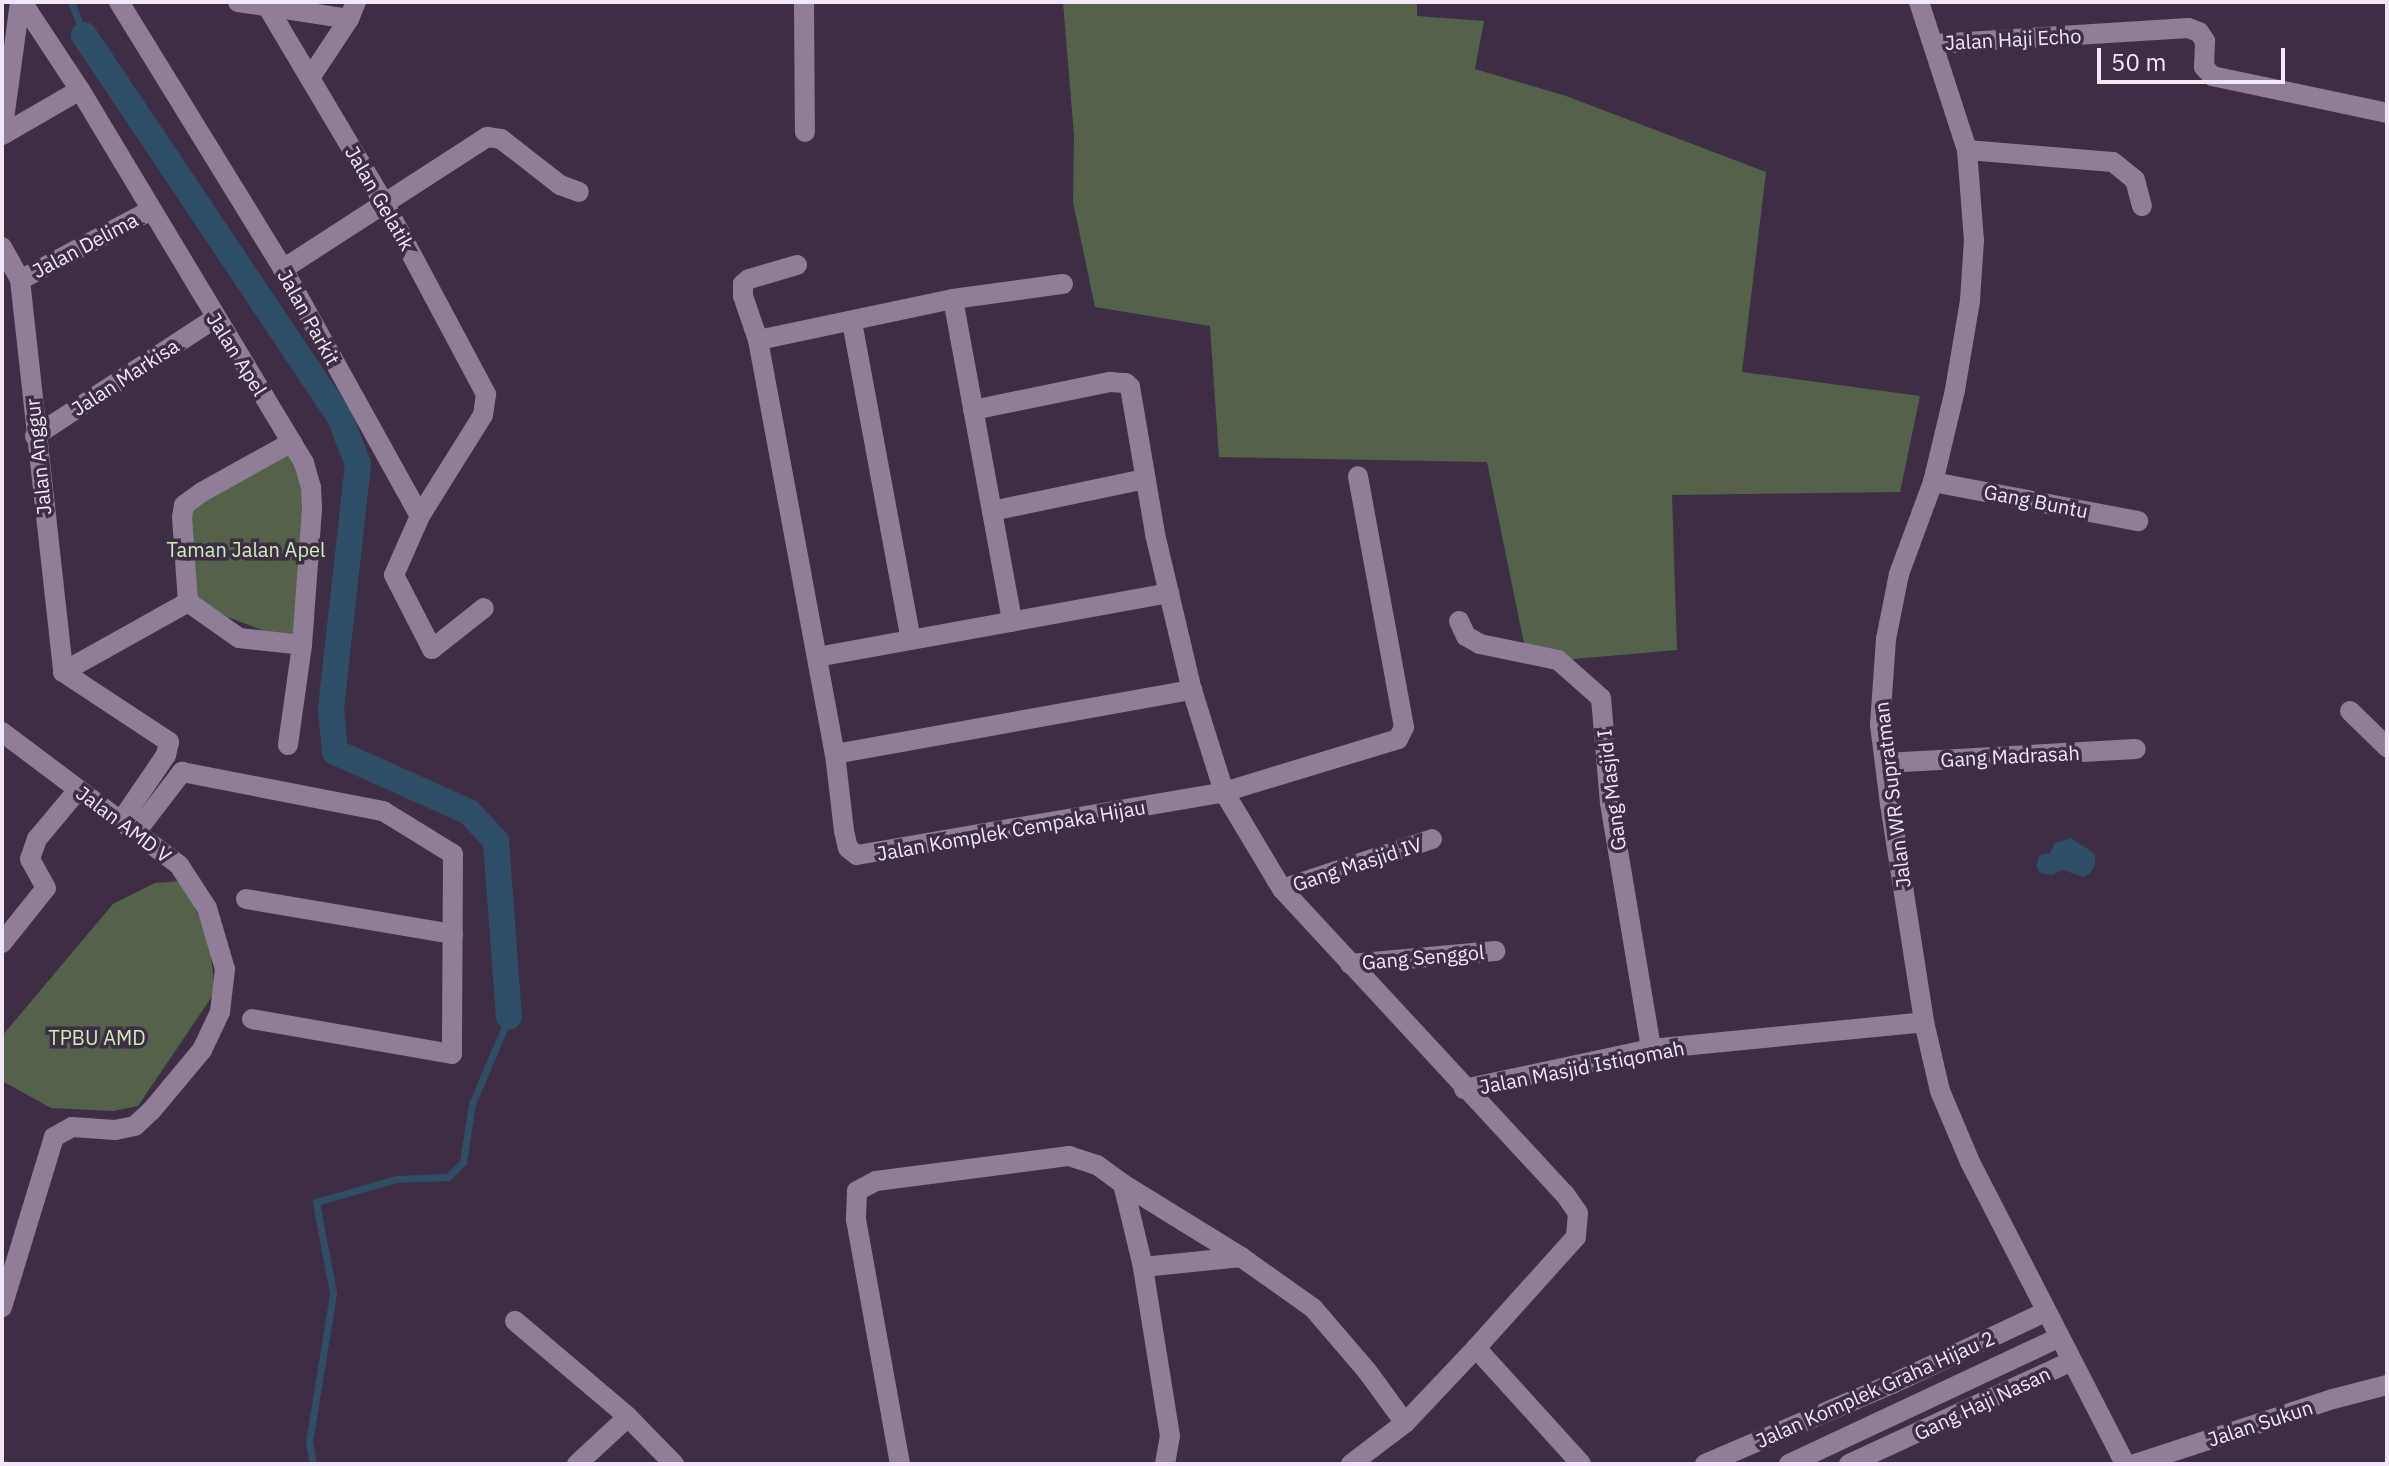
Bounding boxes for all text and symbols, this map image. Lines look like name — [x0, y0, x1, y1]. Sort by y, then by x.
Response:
street label: Jalan Haji Echo — [1944, 23, 2082, 55]
scale bar — [2101, 32, 2289, 82]
text: 50 m — [2111, 46, 2166, 78]
street label: Jalan Gelatik — [340, 141, 420, 255]
street label: Jalan Delima — [28, 207, 142, 283]
street label: Jalan Parkit — [273, 265, 345, 369]
street label: Jalan Apel — [202, 308, 272, 400]
street label: Jalan Markisa — [67, 333, 183, 421]
street label: Jalan Anggur — [20, 398, 56, 516]
street label: Gang Buntu — [1982, 479, 2090, 523]
park label: Taman Jalan Apel — [167, 537, 325, 561]
street label: Jalan WR Supratman — [1869, 701, 1915, 889]
street label: Gang Masjid I — [1592, 728, 1630, 852]
street label: Gang Madrasah — [1940, 740, 2080, 772]
street label: Jalan AMD V — [72, 781, 176, 867]
street label: Jalan Komplek Cempaka Hijau — [875, 795, 1147, 865]
street label: Gang Masjid IV — [1289, 832, 1425, 896]
street label: Gang Senggol — [1361, 940, 1485, 974]
park label: TPBU AMD — [48, 1025, 146, 1049]
street label: Jalan Masjid Istiqomah — [1478, 1035, 1686, 1099]
street label: Jalan Komplek Graha Hijau 2 — [1752, 1325, 1998, 1453]
street label: Gang Haji Nasan — [1910, 1361, 2054, 1445]
street label: Jalan Sukun — [2204, 1395, 2316, 1451]

